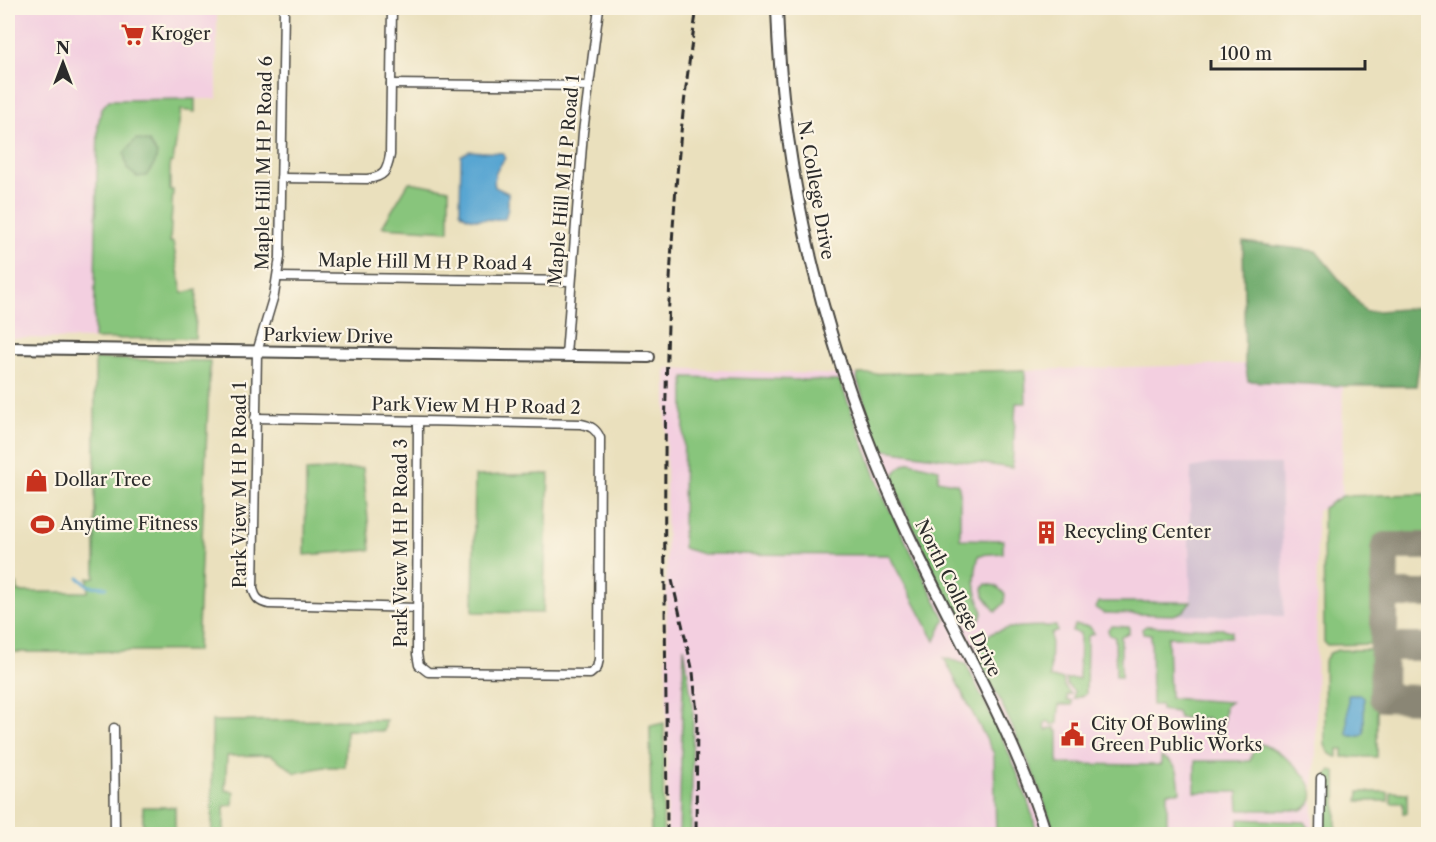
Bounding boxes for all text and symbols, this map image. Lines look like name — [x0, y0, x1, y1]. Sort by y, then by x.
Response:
supermarket icon: Kroger — [120, 21, 146, 47]
place label: Kroger — [151, 23, 211, 45]
north arrow — [33, 33, 93, 93]
scale bar — [1211, 33, 1366, 71]
text: N — [56, 38, 70, 58]
text: 100 m — [1220, 43, 1272, 65]
street label: Maple Hill M H P Road 6 — [251, 56, 277, 270]
street label: Maple Hill M H P Road 1 — [544, 73, 584, 286]
street label: N. College Drive — [793, 119, 839, 261]
street label: Maple Hill M H P Road 4 — [318, 249, 532, 275]
street label: Parkview Drive — [263, 324, 393, 348]
street label: Park View M H P Road 1 — [229, 381, 251, 588]
street label: Park View M H P Road 2 — [371, 393, 581, 419]
street label: Park View M H P Road 3 — [390, 439, 412, 647]
shop icon: Dollar Tree — [23, 467, 49, 493]
place label: Dollar Tree — [54, 469, 151, 491]
sports icon: Anytime Fitness — [29, 511, 55, 537]
place label: Anytime Fitness — [59, 513, 198, 535]
street label: North College Drive — [910, 516, 1006, 680]
building icon: Recycling Center — [1033, 519, 1059, 545]
place label: Recycling Center — [1064, 521, 1211, 543]
place label: City Of Bowling Green Public Works — [1091, 713, 1262, 756]
public building icon: City Of Bowling Green Public Works — [1060, 721, 1086, 747]

